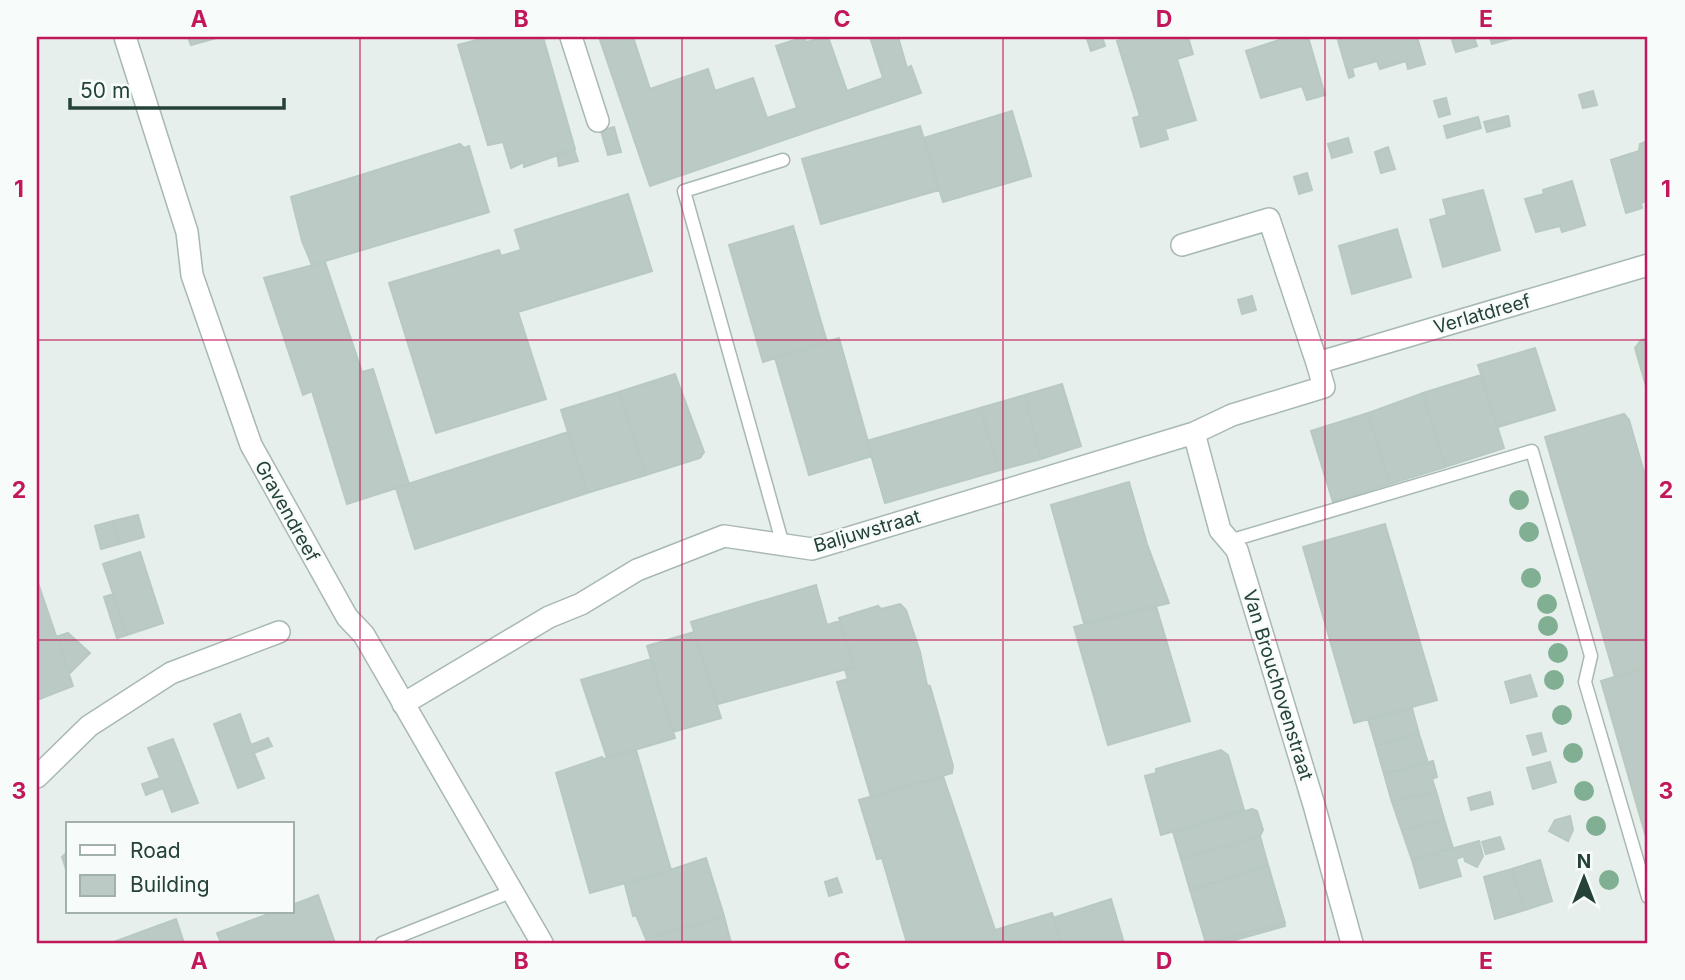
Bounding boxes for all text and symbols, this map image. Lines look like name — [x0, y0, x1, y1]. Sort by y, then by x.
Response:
text: A — [190, 5, 208, 33]
text: B — [513, 5, 529, 33]
text: C — [833, 5, 851, 33]
text: D — [1156, 5, 1172, 33]
text: E — [1479, 5, 1493, 33]
scale bar — [70, 66, 284, 110]
text: 50 m — [80, 78, 130, 103]
text: 1 — [14, 175, 24, 203]
text: 1 — [1661, 175, 1671, 203]
street label: Verlatdreef — [1431, 289, 1533, 339]
street label: Gravendreef — [250, 456, 324, 566]
text: 2 — [12, 476, 26, 504]
text: 2 — [1659, 476, 1673, 504]
street label: Baljuwstraat — [811, 505, 923, 557]
street label: Van Brouchovenstraat — [1238, 587, 1318, 783]
text: 3 — [12, 777, 26, 805]
text: 3 — [1659, 777, 1673, 805]
legend — [66, 822, 294, 914]
text: Road — [130, 838, 181, 863]
north arrow — [1548, 844, 1618, 914]
text: N — [1577, 850, 1591, 873]
text: Building — [130, 872, 210, 897]
text: A — [190, 947, 208, 975]
text: B — [513, 947, 529, 975]
text: C — [833, 947, 851, 975]
text: D — [1156, 947, 1172, 975]
text: E — [1479, 947, 1493, 975]

